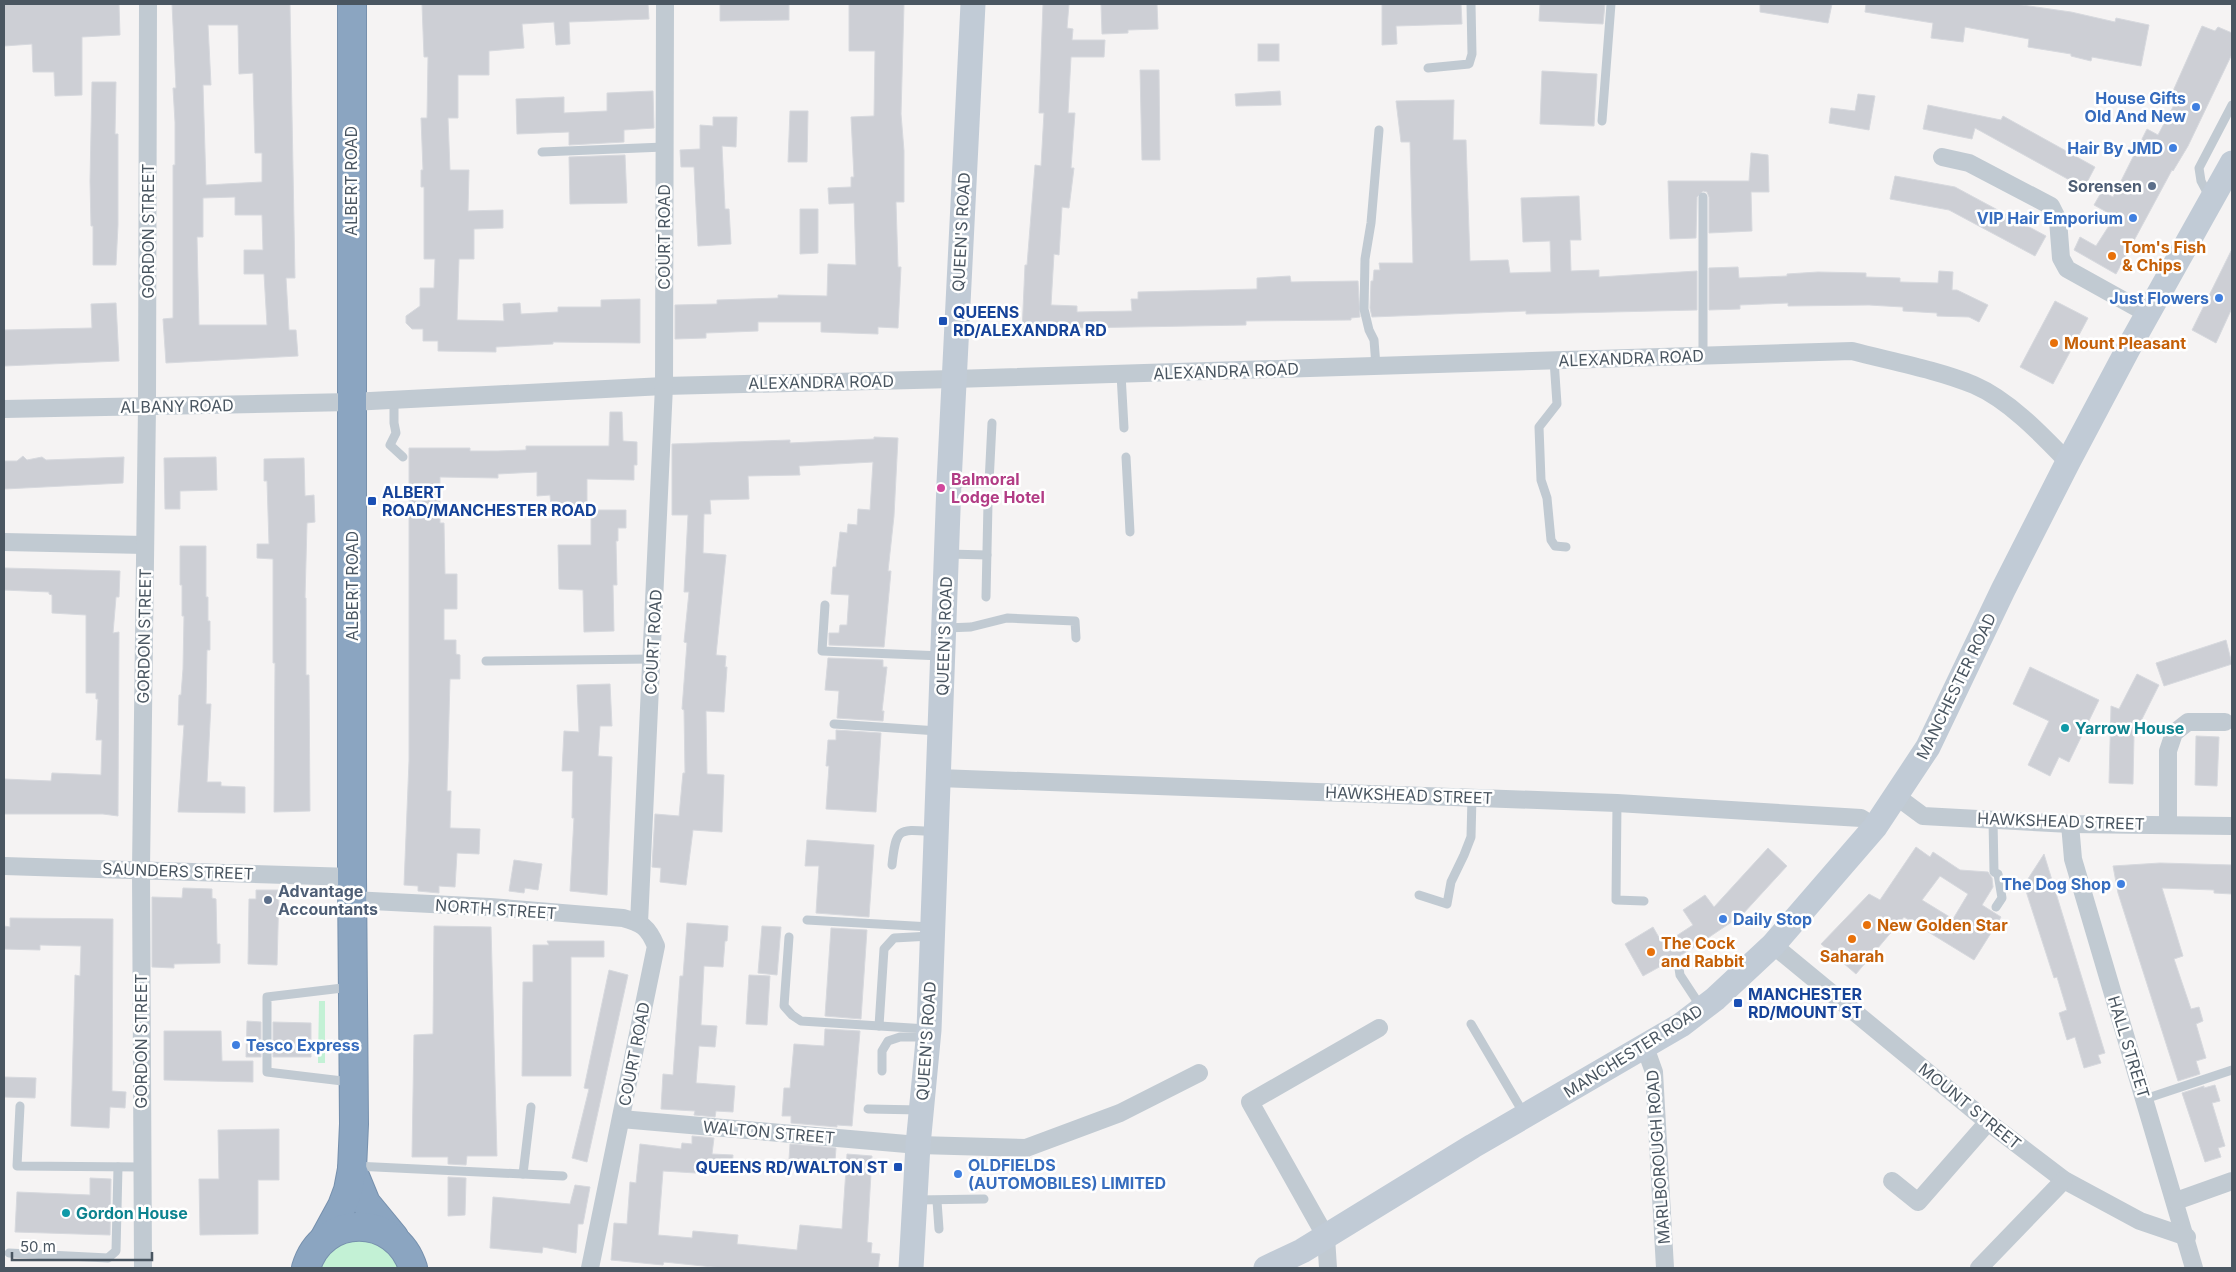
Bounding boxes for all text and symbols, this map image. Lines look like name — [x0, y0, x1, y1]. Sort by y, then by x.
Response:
place label: House Gifts Old And New — [2085, 88, 2186, 126]
marker: House Gifts Old And New — [2190, 101, 2202, 113]
street label: ALBERT ROAD — [341, 126, 361, 236]
place label: Hair By JMD — [2067, 138, 2163, 158]
marker: Hair By JMD — [2167, 142, 2179, 154]
street label: GORDON STREET — [138, 163, 158, 299]
street label: QUEEN'S ROAD — [948, 172, 974, 292]
place label: Sorensen — [2068, 176, 2142, 196]
marker: Sorensen — [2146, 180, 2158, 192]
street label: COURT ROAD — [654, 184, 674, 290]
place label: VIP Hair Emporium — [1977, 208, 2123, 228]
marker: VIP Hair Emporium — [2127, 212, 2139, 224]
place label: Tom's Fish & Chips — [2122, 237, 2206, 275]
marker: Tom's Fish & Chips — [2106, 250, 2118, 262]
place label: Just Flowers — [2109, 288, 2209, 308]
marker: Just Flowers — [2213, 292, 2225, 304]
place label: QUEENS RD/ALEXANDRA RD — [953, 302, 1107, 340]
marker: QUEENS RD/ALEXANDRA RD — [937, 315, 949, 327]
place label: Mount Pleasant — [2064, 333, 2186, 353]
marker: Mount Pleasant — [2048, 337, 2060, 349]
street label: ALEXANDRA ROAD — [1558, 345, 1704, 371]
street label: ALEXANDRA ROAD — [1153, 358, 1299, 384]
street label: ALEXANDRA ROAD — [748, 371, 894, 393]
street label: ALBANY ROAD — [120, 395, 234, 417]
place label: Balmoral Lodge Hotel — [951, 469, 1045, 507]
place label: ALBERT ROAD/MANCHESTER ROAD — [382, 482, 597, 520]
marker: Balmoral Lodge Hotel — [935, 482, 947, 494]
marker: ALBERT ROAD/MANCHESTER ROAD — [366, 495, 378, 507]
street label: ALBERT ROAD — [342, 531, 362, 641]
street label: GORDON STREET — [133, 568, 155, 704]
street label: QUEEN'S ROAD — [932, 576, 956, 696]
street label: COURT ROAD — [640, 589, 666, 695]
street label: MANCHESTER ROAD — [1912, 610, 2000, 762]
place label: Yarrow House — [2075, 718, 2184, 738]
marker: Yarrow House — [2059, 722, 2071, 734]
street label: HAWKSHEAD STREET — [1325, 782, 1493, 808]
street label: HAWKSHEAD STREET — [1977, 808, 2145, 834]
street label: SAUNDERS STREET — [102, 858, 254, 884]
place label: The Dog Shop — [2001, 874, 2111, 894]
marker: The Dog Shop — [2115, 878, 2127, 890]
place label: Advantage Accountants — [278, 881, 378, 919]
marker: Advantage Accountants — [262, 894, 274, 906]
street label: NORTH STREET — [435, 895, 557, 923]
place label: Daily Stop — [1733, 909, 1812, 929]
marker: Daily Stop — [1717, 913, 1729, 925]
place label: New Golden Star — [1877, 915, 2008, 935]
marker: New Golden Star — [1861, 919, 1873, 931]
place label: The Cock and Rabbit — [1661, 933, 1744, 971]
marker: Saharah — [1846, 933, 1858, 945]
marker: The Cock and Rabbit — [1645, 946, 1657, 958]
place label: Saharah — [1820, 946, 1884, 966]
street label: GORDON STREET — [131, 973, 151, 1109]
street label: QUEEN'S ROAD — [912, 981, 940, 1101]
place label: MANCHESTER RD/MOUNT ST — [1748, 984, 1863, 1022]
street label: HALL STREET — [2104, 993, 2154, 1101]
marker: MANCHESTER RD/MOUNT ST — [1732, 997, 1744, 1009]
street label: COURT ROAD — [614, 1000, 654, 1108]
street label: MANCHESTER ROAD — [1560, 1000, 1706, 1102]
place label: Tesco Express — [246, 1035, 360, 1055]
marker: Tesco Express — [230, 1039, 242, 1051]
street label: MOUNT STREET — [1915, 1059, 2025, 1153]
street label: MARLBOROUGH ROAD — [1642, 1069, 1674, 1245]
street label: WALTON STREET — [702, 1116, 836, 1148]
place label: OLDFIELDS (AUTOMOBILES) LIMITED — [968, 1155, 1166, 1193]
place label: QUEENS RD/WALTON ST — [696, 1157, 888, 1177]
marker: QUEENS RD/WALTON ST — [892, 1161, 904, 1173]
marker: OLDFIELDS (AUTOMOBILES) LIMITED — [952, 1168, 964, 1180]
place label: Gordon House — [76, 1203, 188, 1223]
marker: Gordon House — [60, 1207, 72, 1219]
scale bar — [12, 1230, 152, 1262]
text: 50 m — [20, 1237, 56, 1256]

